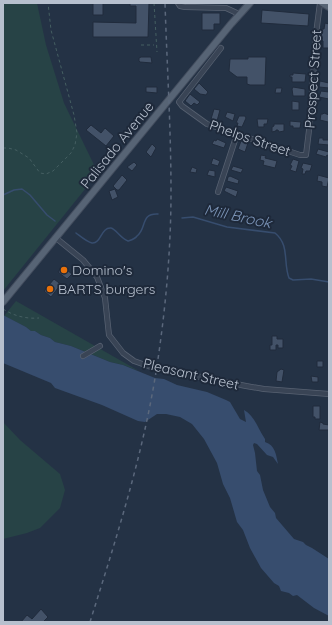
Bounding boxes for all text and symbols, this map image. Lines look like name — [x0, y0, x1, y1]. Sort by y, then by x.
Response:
street label: Prospect Street — [301, 29, 325, 129]
street label: Palisado Avenue — [76, 98, 158, 192]
street label: Phelps Street — [207, 116, 293, 160]
water label: Mill Brook — [203, 200, 275, 233]
place label: Domino's — [72, 261, 132, 279]
marker: Domino's — [59, 265, 69, 275]
place label: BARTS burgers — [58, 280, 155, 298]
marker: BARTS burgers — [45, 284, 55, 294]
street label: Pleasant Street — [141, 354, 241, 394]

